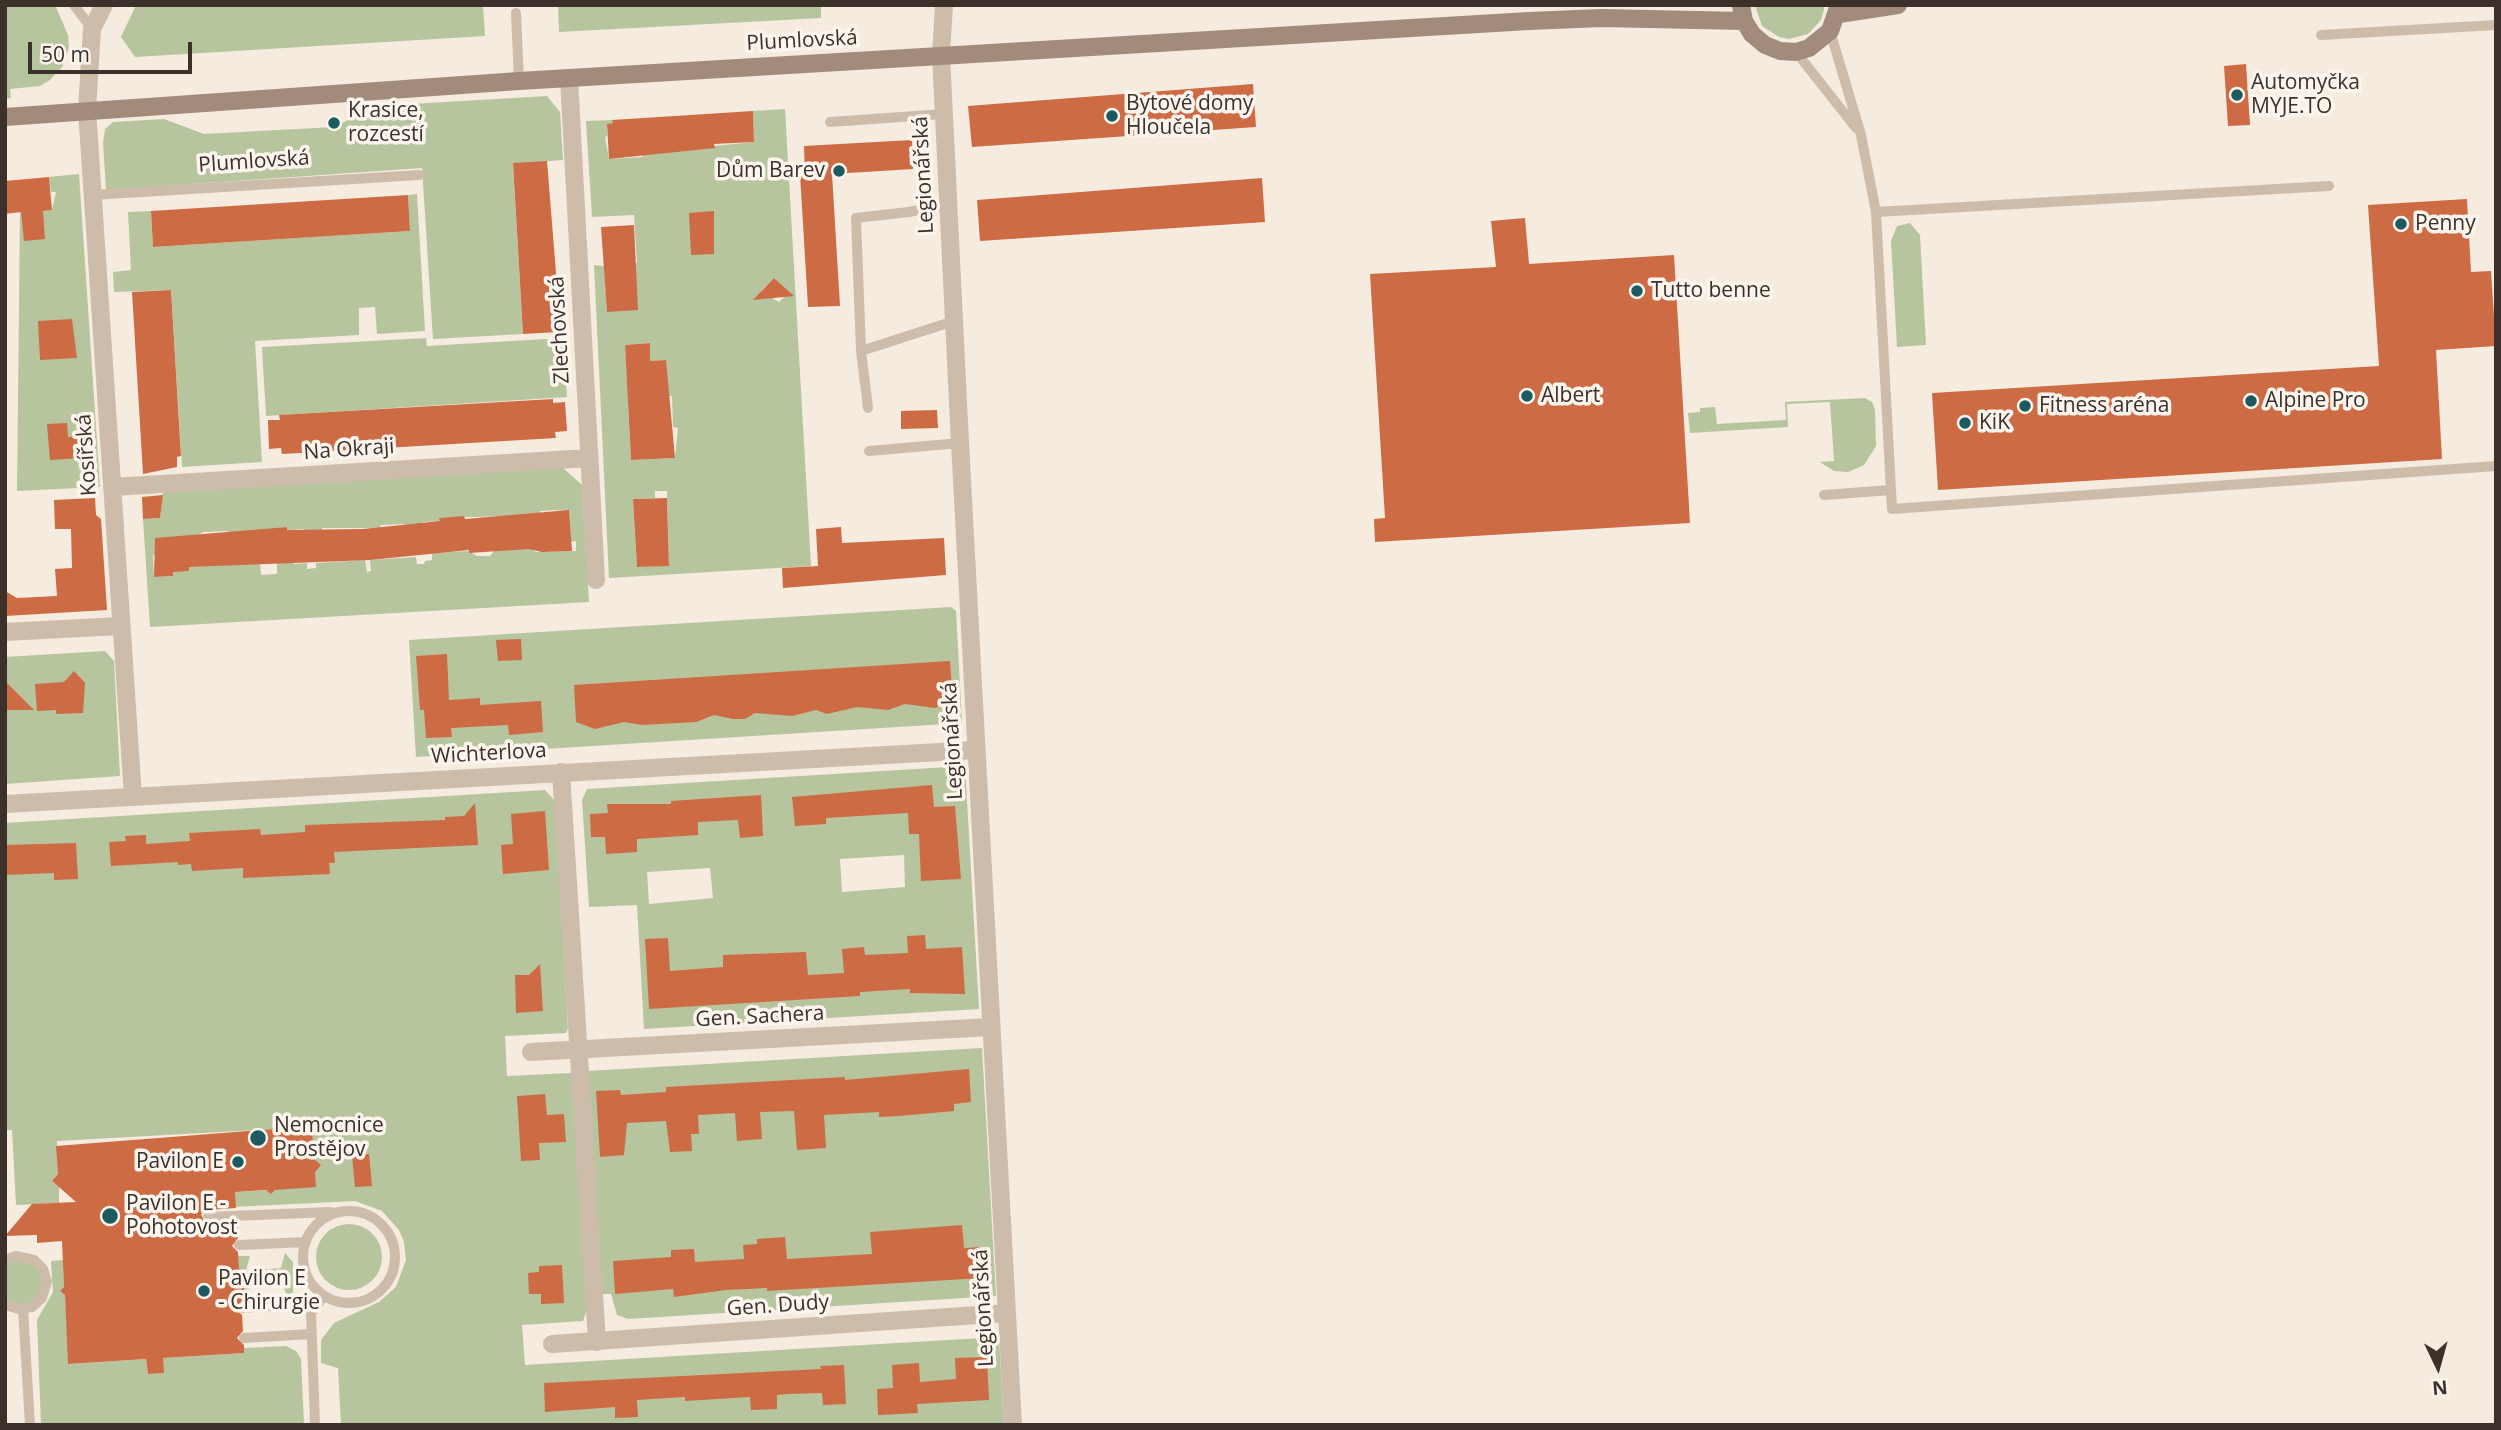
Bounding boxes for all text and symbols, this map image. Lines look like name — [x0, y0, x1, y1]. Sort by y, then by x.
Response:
street label: Plumlovská — [746, 26, 858, 56]
scale bar — [32, 28, 196, 72]
text: 50 m — [41, 40, 90, 68]
place label: Automyčka MYJE.TO — [2251, 70, 2360, 120]
marker: Automyčka MYJE.TO — [2229, 87, 2245, 103]
place label: Bytové domy Hloučela — [1126, 91, 1253, 141]
place label: Krasice, rozcestí — [348, 98, 424, 148]
marker: Bytové domy Hloučela — [1104, 108, 1120, 124]
marker: Krasice, rozcestí — [326, 115, 342, 131]
street label: Legionářská — [908, 115, 940, 235]
street label: Plumlovská — [198, 146, 310, 178]
place label: Dům Barev — [716, 158, 825, 184]
marker: Dům Barev — [831, 163, 847, 179]
place label: Penny — [2415, 211, 2476, 237]
marker: Penny — [2393, 216, 2409, 232]
street label: Zlechovská — [545, 275, 575, 385]
place label: Tutto benne — [1651, 278, 1771, 304]
marker: Tutto benne — [1629, 283, 1645, 299]
place label: Albert — [1541, 383, 1600, 409]
marker: Albert — [1519, 388, 1535, 404]
place label: Alpine Pro — [2265, 388, 2366, 414]
place label: Fitness aréna — [2039, 393, 2169, 419]
marker: Alpine Pro — [2243, 393, 2259, 409]
marker: Fitness aréna — [2017, 398, 2033, 414]
place label: KiK — [1979, 410, 2010, 436]
street label: Kosířská — [72, 413, 102, 497]
marker: KiK — [1957, 415, 1973, 431]
street label: Na Okraji — [303, 434, 395, 466]
street label: Legionářská — [937, 681, 969, 801]
street label: Wichterlova — [431, 738, 547, 770]
street label: Gen. Sachera — [695, 1001, 825, 1033]
place label: Nemocnice Prostějov — [274, 1113, 384, 1163]
marker: Nemocnice Prostějov — [248, 1128, 268, 1148]
place label: Pavilon E — [136, 1149, 224, 1175]
marker: Pavilon E — [230, 1154, 246, 1170]
place label: Pavilon E - Pohotovost — [126, 1191, 238, 1241]
marker: Pavilon E - Pohotovost — [100, 1206, 120, 1226]
street label: Legionářská — [968, 1248, 1000, 1368]
place label: Pavilon E - Chirurgie — [218, 1266, 320, 1316]
marker: Pavilon E - Chirurgie — [196, 1283, 212, 1299]
street label: Gen. Dudy — [726, 1290, 830, 1322]
north arrow — [2403, 1332, 2473, 1402]
text: N — [2431, 1374, 2449, 1402]

